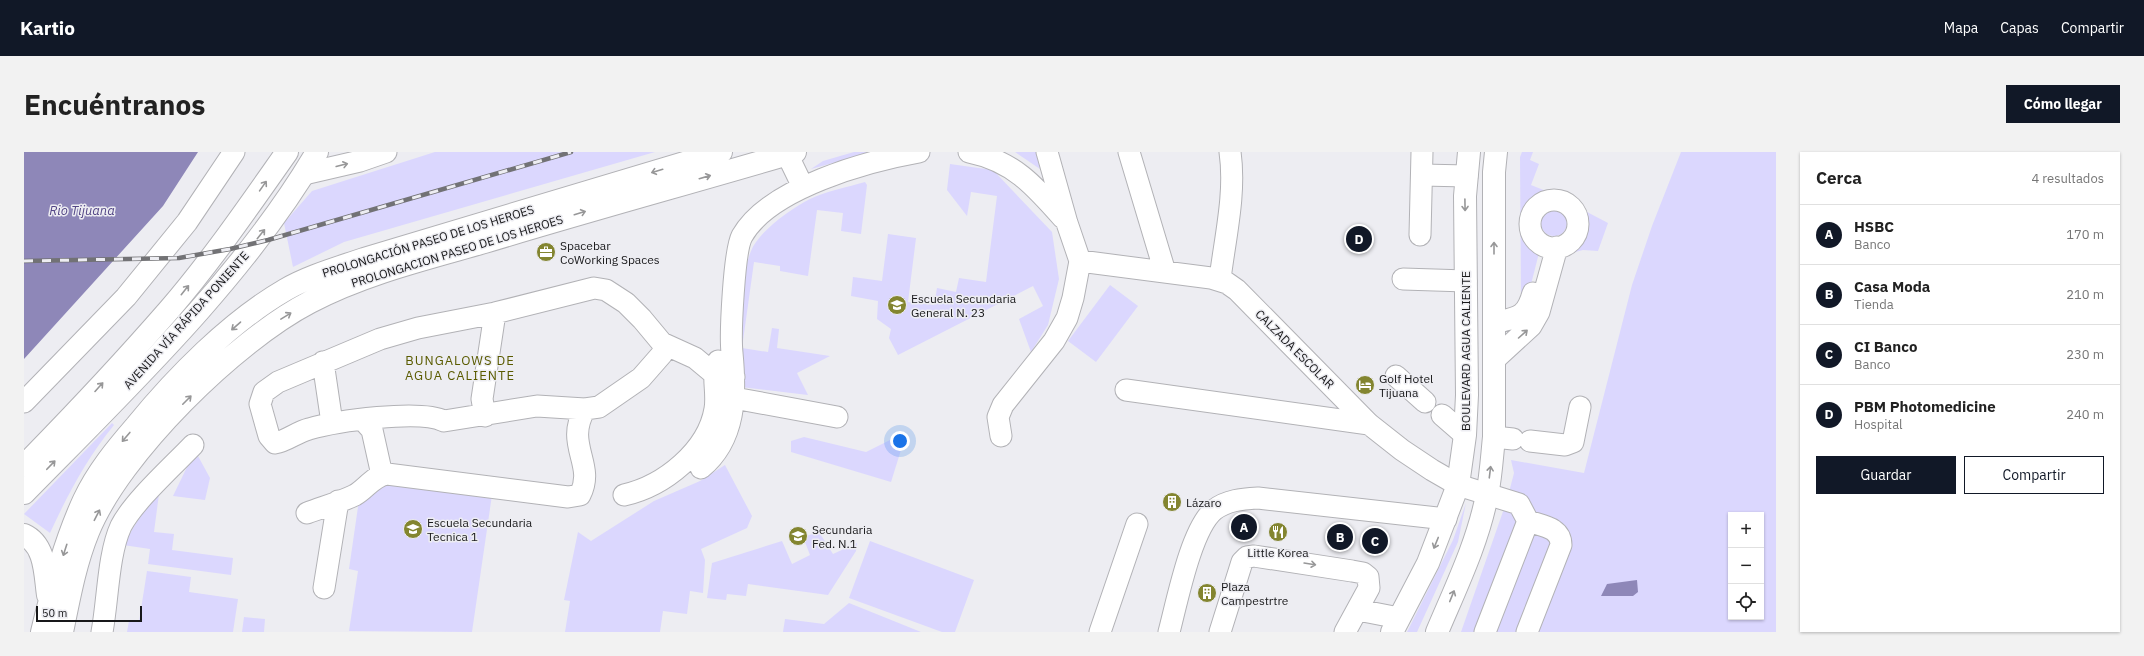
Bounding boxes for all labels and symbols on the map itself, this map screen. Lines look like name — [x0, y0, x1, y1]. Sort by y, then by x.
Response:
one-way arrow — [335, 161, 348, 168]
one-way arrow — [651, 168, 664, 175]
one-way arrow — [698, 173, 711, 180]
one-way arrow — [259, 181, 267, 192]
one-way arrow — [1461, 198, 1469, 211]
water label: Rio Tijuana — [49, 202, 115, 219]
street label: PROLONGACIÓN PASEO DE LOS HEROES — [320, 202, 536, 280]
one-way arrow — [573, 209, 586, 216]
street label: PROLONGACION PASEO DE LOS HEROES — [349, 212, 565, 290]
pin: D — [1346, 224, 1372, 254]
one-way arrow — [257, 228, 265, 239]
place label: Spacebar CoWorking Spaces — [560, 238, 660, 267]
office icon: Spacebar CoWorking Spaces — [535, 241, 557, 263]
one-way arrow — [1490, 242, 1498, 255]
street label: AVENIDA VÍA RÁPIDA PONIENTE — [120, 248, 252, 392]
street label: BOULEVARD AGUA CALIENTE — [1458, 271, 1473, 431]
one-way arrow — [181, 284, 189, 295]
place label: Escuela Secundaria General N. 23 — [911, 291, 1017, 320]
school or university icon: Escuela Secundaria General N. 23 — [886, 294, 908, 316]
street label: CALZADA ESCOLAR — [1252, 306, 1338, 392]
one-way arrow — [280, 311, 292, 319]
one-way arrow — [231, 321, 241, 330]
one-way arrow — [1518, 329, 1528, 338]
district label: BUNGALOWS DE AGUA CALIENTE — [405, 352, 515, 384]
place label: Golf Hotel Tijuana — [1379, 371, 1433, 400]
hotel icon: Golf Hotel Tijuana — [1354, 374, 1376, 396]
one-way arrow — [95, 382, 104, 392]
one-way arrow — [182, 395, 192, 404]
your location — [890, 431, 910, 451]
one-way arrow — [122, 432, 131, 442]
one-way arrow — [46, 460, 56, 470]
one-way arrow — [1486, 466, 1494, 479]
building icon: Lázaro — [1161, 491, 1183, 513]
place label: Lázaro — [1186, 495, 1222, 510]
one-way arrow — [93, 509, 101, 521]
pin: A — [1231, 512, 1257, 542]
place label: Escuela Secundaria Tecnica 1 — [427, 515, 533, 544]
school or university icon: Escuela Secundaria Tecnica 1 — [402, 518, 424, 540]
restaurant icon: Little Korea — [1267, 521, 1289, 543]
place label: Secundaria Fed. N.1 — [812, 522, 873, 551]
pin: B — [1327, 522, 1353, 552]
school or university icon: Secundaria Fed. N.1 — [787, 525, 809, 547]
pin: C — [1362, 526, 1388, 556]
one-way arrow — [1432, 537, 1439, 549]
one-way arrow — [60, 544, 68, 556]
place label: Little Korea — [1247, 545, 1309, 560]
one-way arrow — [1303, 560, 1316, 568]
place label: Plaza Campestrtre — [1221, 579, 1289, 608]
building icon: Plaza Campestrtre — [1196, 582, 1218, 604]
one-way arrow — [1449, 590, 1457, 602]
scale bar — [36, 604, 142, 623]

